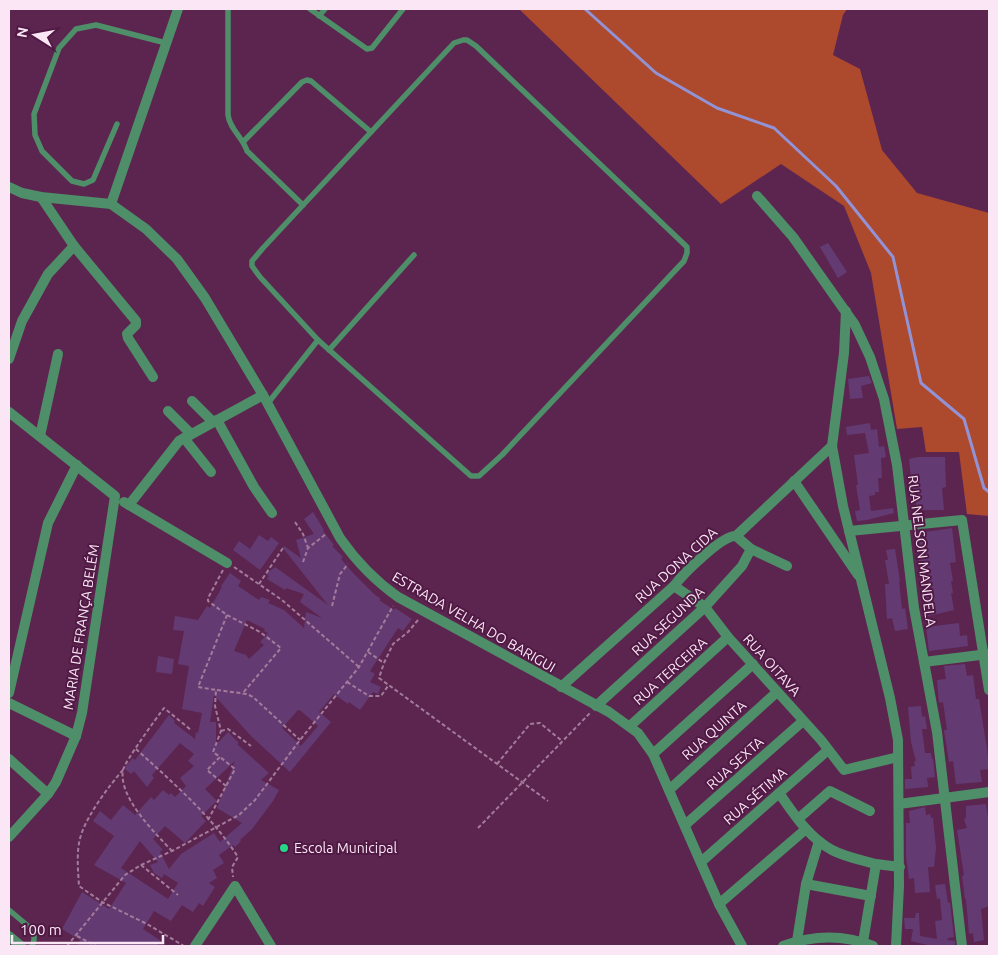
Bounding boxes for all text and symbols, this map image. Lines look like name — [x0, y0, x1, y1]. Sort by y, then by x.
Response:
north arrow — [10, 10, 60, 60]
text: N — [13, 26, 31, 39]
street label: RUA NELSON MANDELA — [905, 474, 939, 628]
street label: RUA DONA CIDA — [632, 524, 720, 606]
street label: MARIA DE FRANÇA BELÉM — [59, 543, 102, 711]
street label: ESTRADA VELHA DO BARIGUI — [390, 569, 558, 675]
street label: RUA SEGUNDA — [628, 583, 708, 659]
street label: RUA OITAVA — [740, 631, 804, 699]
street label: RUA TERCEIRA — [630, 634, 710, 708]
street label: RUA QUINTA — [679, 697, 749, 763]
street label: RUA SEXTA — [703, 733, 767, 793]
street label: RUA SÉTIMA — [720, 763, 790, 828]
place label: Escola Municipal — [294, 840, 398, 856]
marker: Escola Municipal — [278, 842, 290, 854]
scale bar — [12, 912, 164, 944]
text: 100 m — [20, 921, 62, 938]

